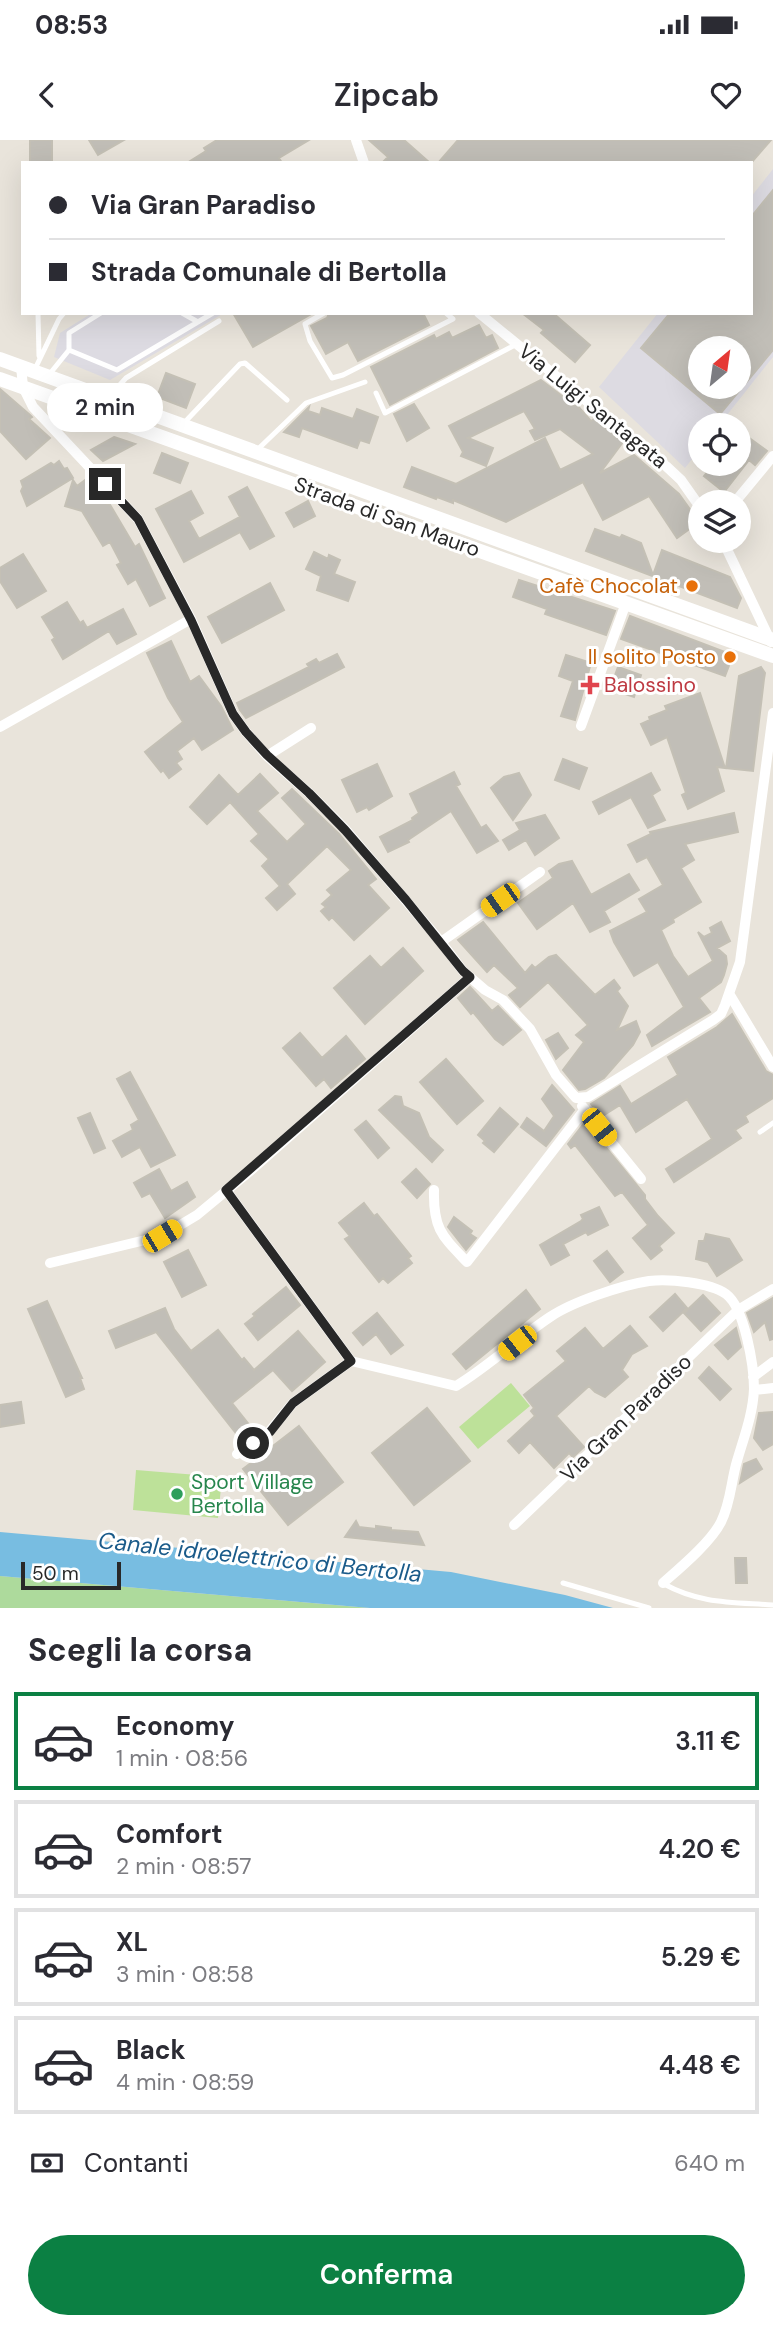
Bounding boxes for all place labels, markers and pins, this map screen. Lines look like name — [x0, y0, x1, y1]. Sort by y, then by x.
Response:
place label: Cafè Chocolat — [539, 572, 678, 600]
marker: Cafè Chocolat — [684, 578, 700, 594]
place label: Il solito Posto — [588, 643, 716, 671]
marker: Il solito Posto — [722, 649, 738, 665]
place label: Balossino — [604, 671, 696, 699]
marker: Balossino — [582, 677, 598, 693]
place label: Sport Village Bertolla — [191, 1468, 314, 1520]
marker: Sport Village Bertolla — [169, 1486, 185, 1502]

